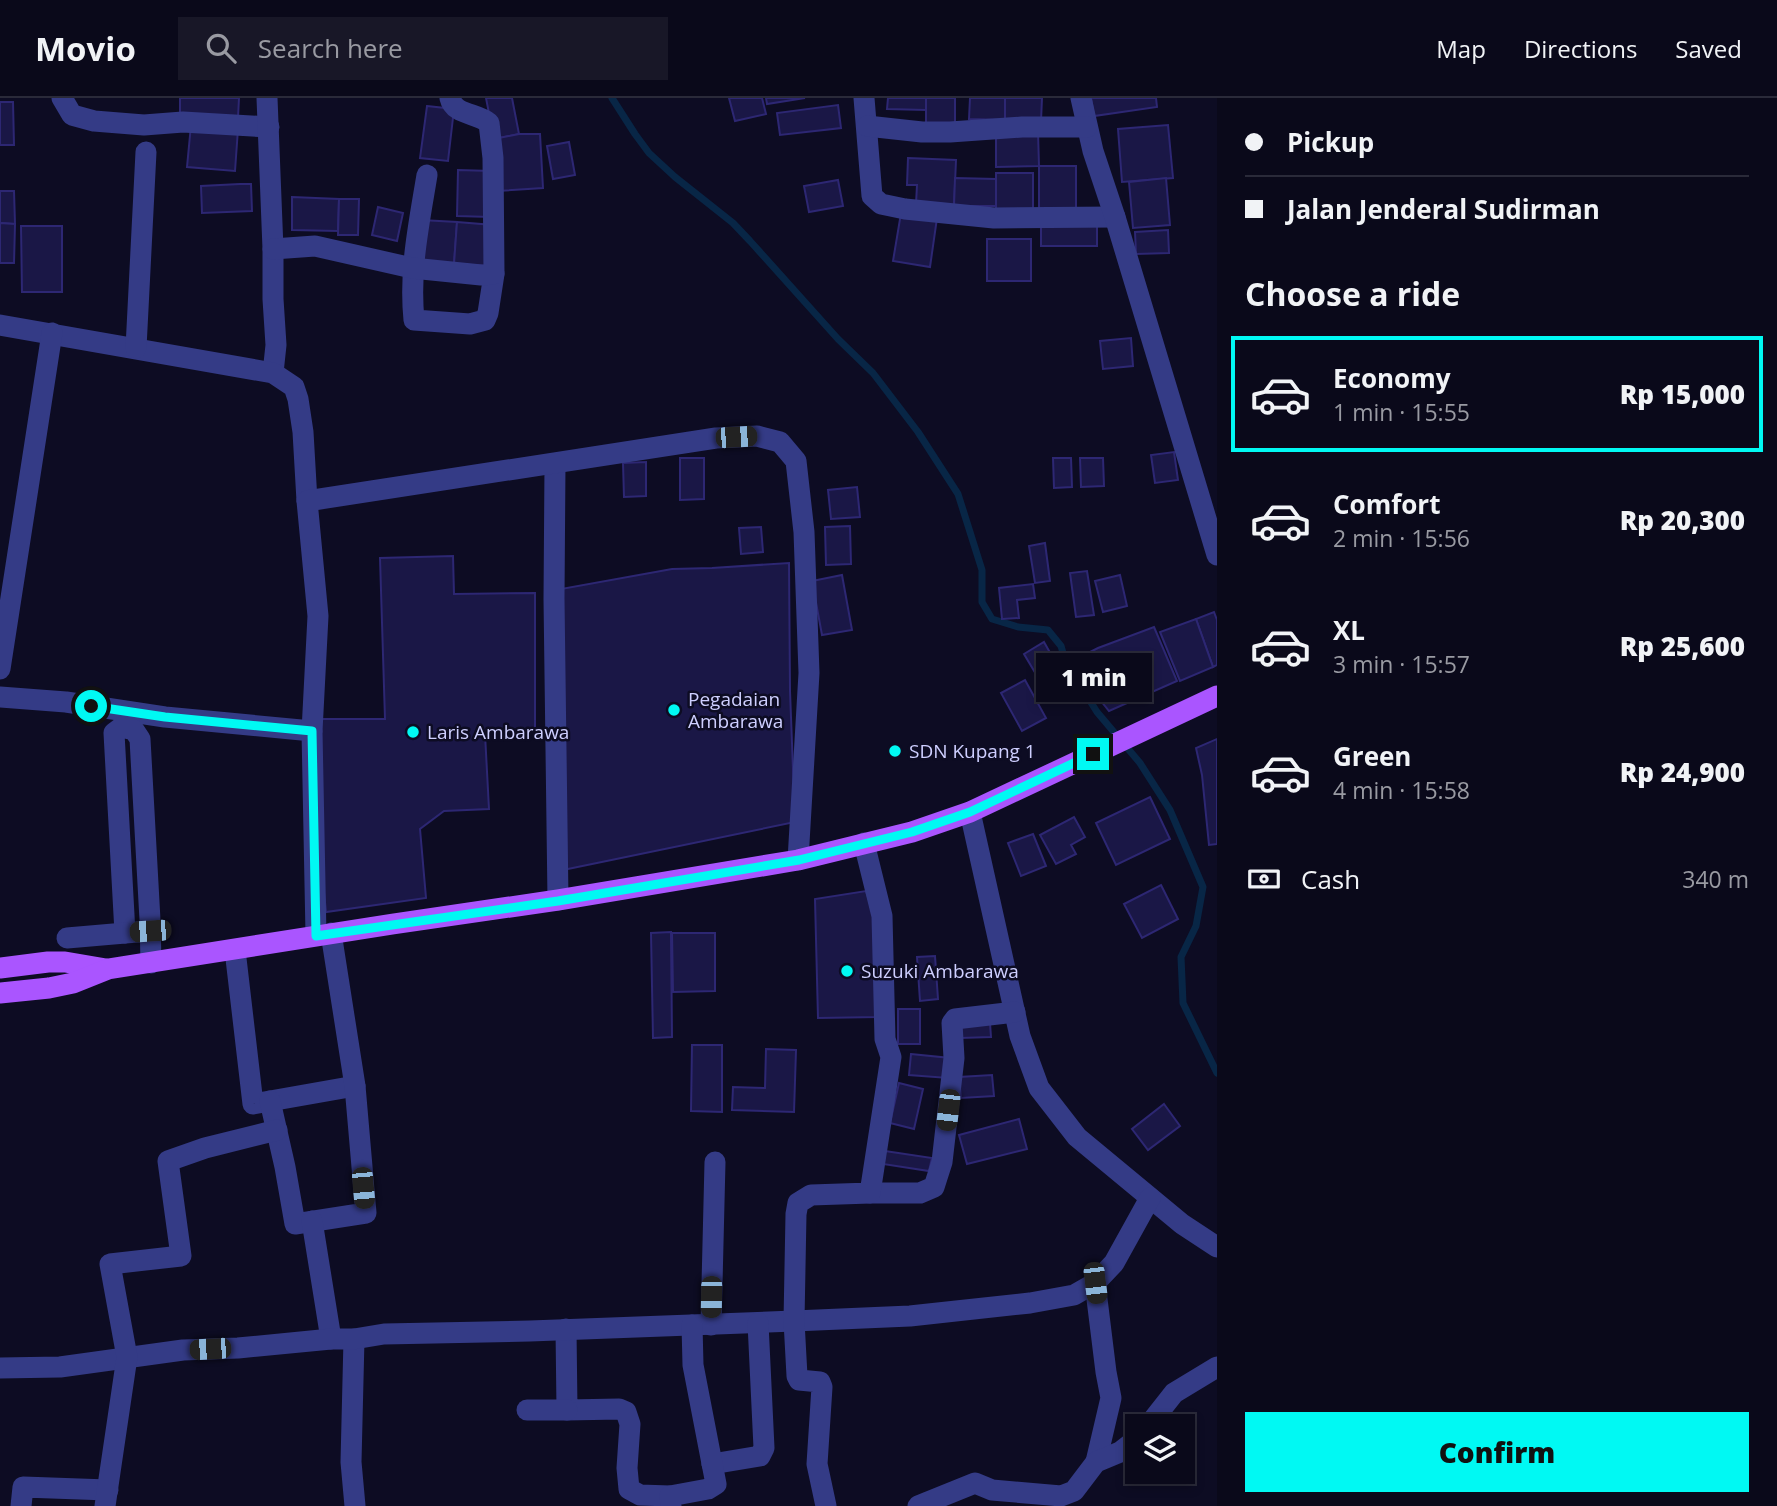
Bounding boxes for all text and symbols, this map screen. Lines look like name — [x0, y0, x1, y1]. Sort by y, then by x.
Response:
search box — [178, 17, 668, 80]
text: Movio — [35, 26, 136, 71]
icon: search — [202, 29, 240, 67]
text: Search here — [258, 30, 403, 66]
text: Map — [1436, 32, 1486, 65]
text: Directions — [1524, 32, 1637, 65]
text: Saved — [1675, 32, 1742, 65]
text: Pickup — [1287, 124, 1374, 160]
text: Jalan Jenderal Sudirman — [1287, 191, 1600, 227]
text: Choose a ride — [1245, 272, 1460, 315]
text: Economy — [1333, 360, 1451, 396]
icon: car — [1249, 363, 1312, 426]
text: Rp 15,000 — [1620, 376, 1745, 412]
text: 1 min · 15:55 — [1333, 396, 1470, 428]
car — [715, 425, 758, 449]
text: Comfort — [1333, 486, 1440, 522]
icon: car — [1249, 489, 1312, 552]
text: Rp 20,300 — [1620, 502, 1745, 538]
text: 2 min · 15:56 — [1333, 522, 1470, 554]
text: XL — [1333, 612, 1365, 648]
icon: car — [1249, 615, 1312, 678]
text: Rp 25,600 — [1620, 628, 1745, 664]
text: 3 min · 15:57 — [1333, 648, 1470, 680]
callout: 1 min — [1035, 652, 1151, 702]
text: 1 min — [1061, 661, 1127, 693]
place label: Pegadaian Ambarawa — [688, 686, 783, 734]
route start — [75, 690, 107, 722]
marker: Pegadaian Ambarawa — [666, 702, 682, 718]
place label: Laris Ambarawa — [427, 719, 569, 745]
marker: Laris Ambarawa — [405, 724, 421, 740]
place label: SDN Kupang 1 — [909, 738, 1036, 764]
route end — [1077, 738, 1109, 770]
text: Green — [1333, 738, 1411, 774]
icon: car — [1249, 741, 1312, 804]
marker: SDN Kupang 1 — [887, 743, 903, 759]
text: Rp 24,900 — [1620, 754, 1745, 790]
text: 4 min · 15:58 — [1333, 774, 1470, 806]
icon: cash — [1245, 860, 1283, 898]
text: Cash — [1301, 861, 1360, 897]
text: 340 m — [1682, 863, 1749, 895]
car — [129, 919, 172, 943]
place label: Suzuki Ambarawa — [861, 958, 1019, 984]
marker: Suzuki Ambarawa — [839, 963, 855, 979]
car — [936, 1088, 961, 1132]
car — [351, 1166, 376, 1210]
car — [1083, 1261, 1108, 1305]
car — [701, 1276, 722, 1318]
car — [189, 1337, 232, 1361]
button: Confirm — [1245, 1412, 1749, 1492]
map controls — [1125, 1414, 1195, 1484]
button: layers — [1125, 1414, 1195, 1484]

